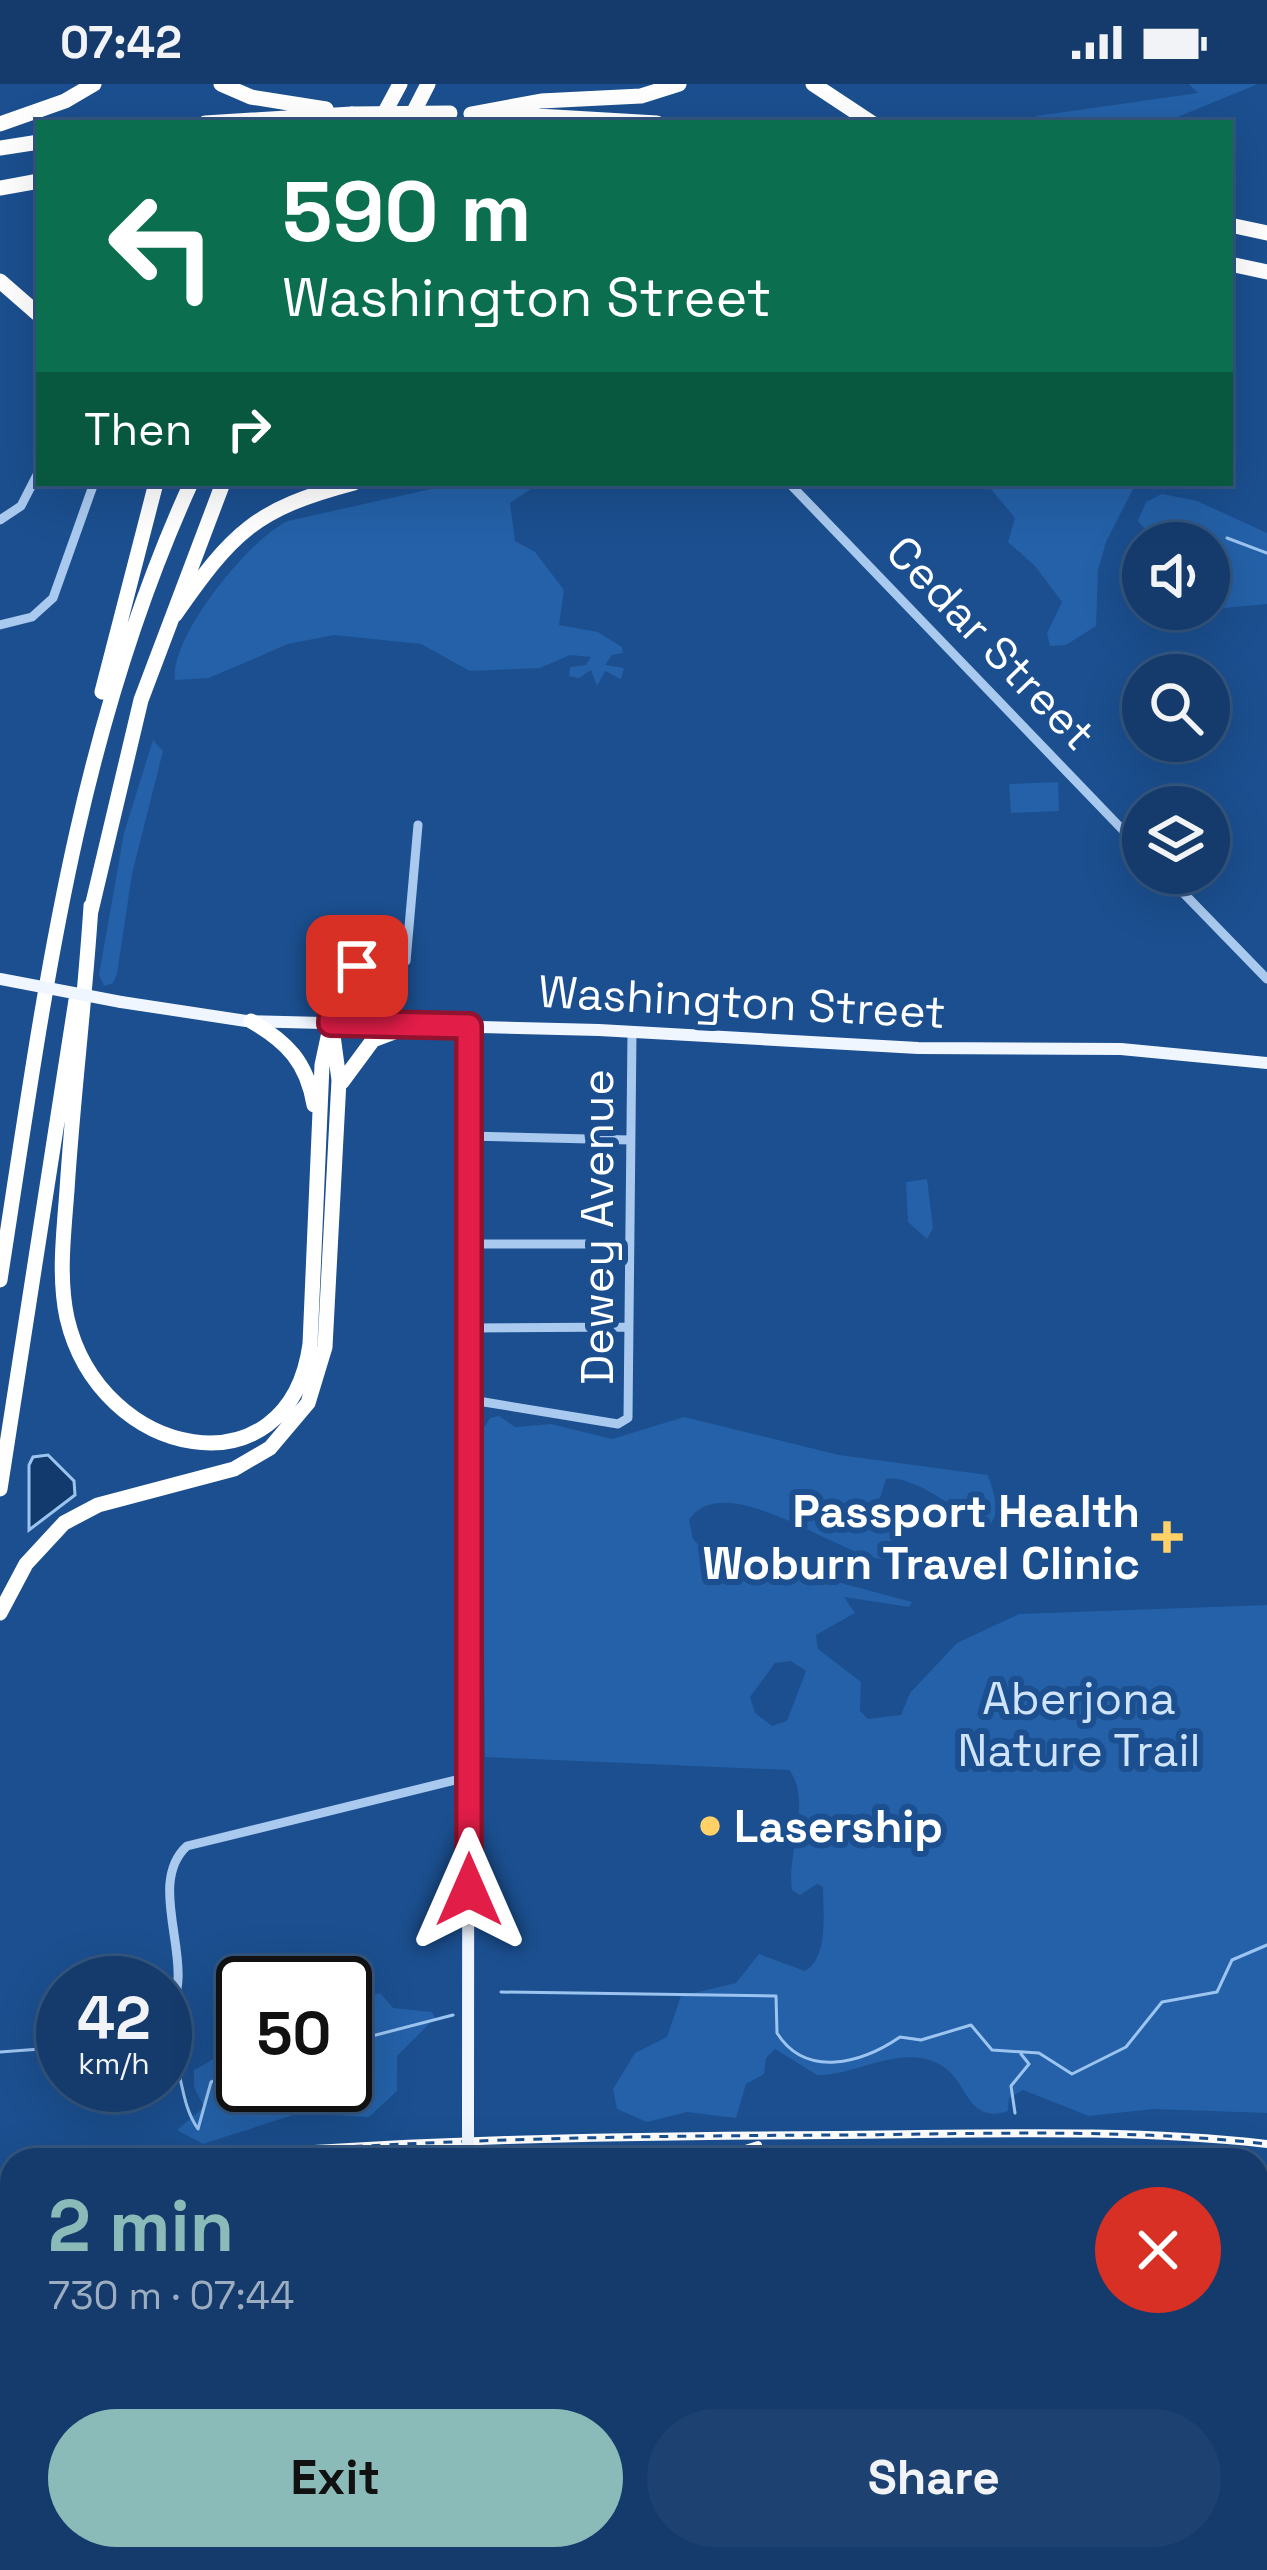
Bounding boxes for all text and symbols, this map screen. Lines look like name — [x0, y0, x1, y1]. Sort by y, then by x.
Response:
text: 07:42 — [60, 14, 182, 71]
text: 590 m — [282, 158, 532, 266]
icon: left — [84, 168, 240, 324]
text: Washington Street — [282, 263, 771, 332]
icon: right — [216, 396, 282, 462]
text: Then — [84, 401, 192, 458]
map controls — [1122, 522, 1230, 894]
button: sound — [1122, 522, 1230, 630]
street label: Cedar Street — [874, 524, 1108, 762]
button: search — [1122, 654, 1230, 762]
button: layers — [1122, 786, 1230, 894]
pin — [306, 915, 408, 1017]
icon: arrive — [324, 933, 390, 999]
street label: Washington Street — [537, 963, 947, 1041]
street label: Dewey Avenue — [569, 1069, 626, 1385]
place label: Passport Health Woburn Travel Clinic — [702, 1483, 1140, 1592]
marker: Passport Health Woburn Travel Clinic — [1151, 1521, 1183, 1553]
park label: Aberjona Nature Trail — [958, 1670, 1200, 1779]
place label: Lasership — [734, 1798, 943, 1855]
marker: Lasership — [697, 1813, 723, 1839]
position arrow — [406, 1827, 532, 1953]
speed limit sign: 50 — [216, 1956, 372, 2112]
text: 42 — [77, 1980, 151, 2057]
text: km/h — [78, 2044, 150, 2083]
text: 2 min — [48, 2180, 234, 2272]
button: close — [1095, 2187, 1221, 2313]
text: 730 m · 07:44 — [48, 2271, 294, 2320]
button: Exit — [48, 2409, 623, 2547]
button: Share — [647, 2409, 1221, 2547]

